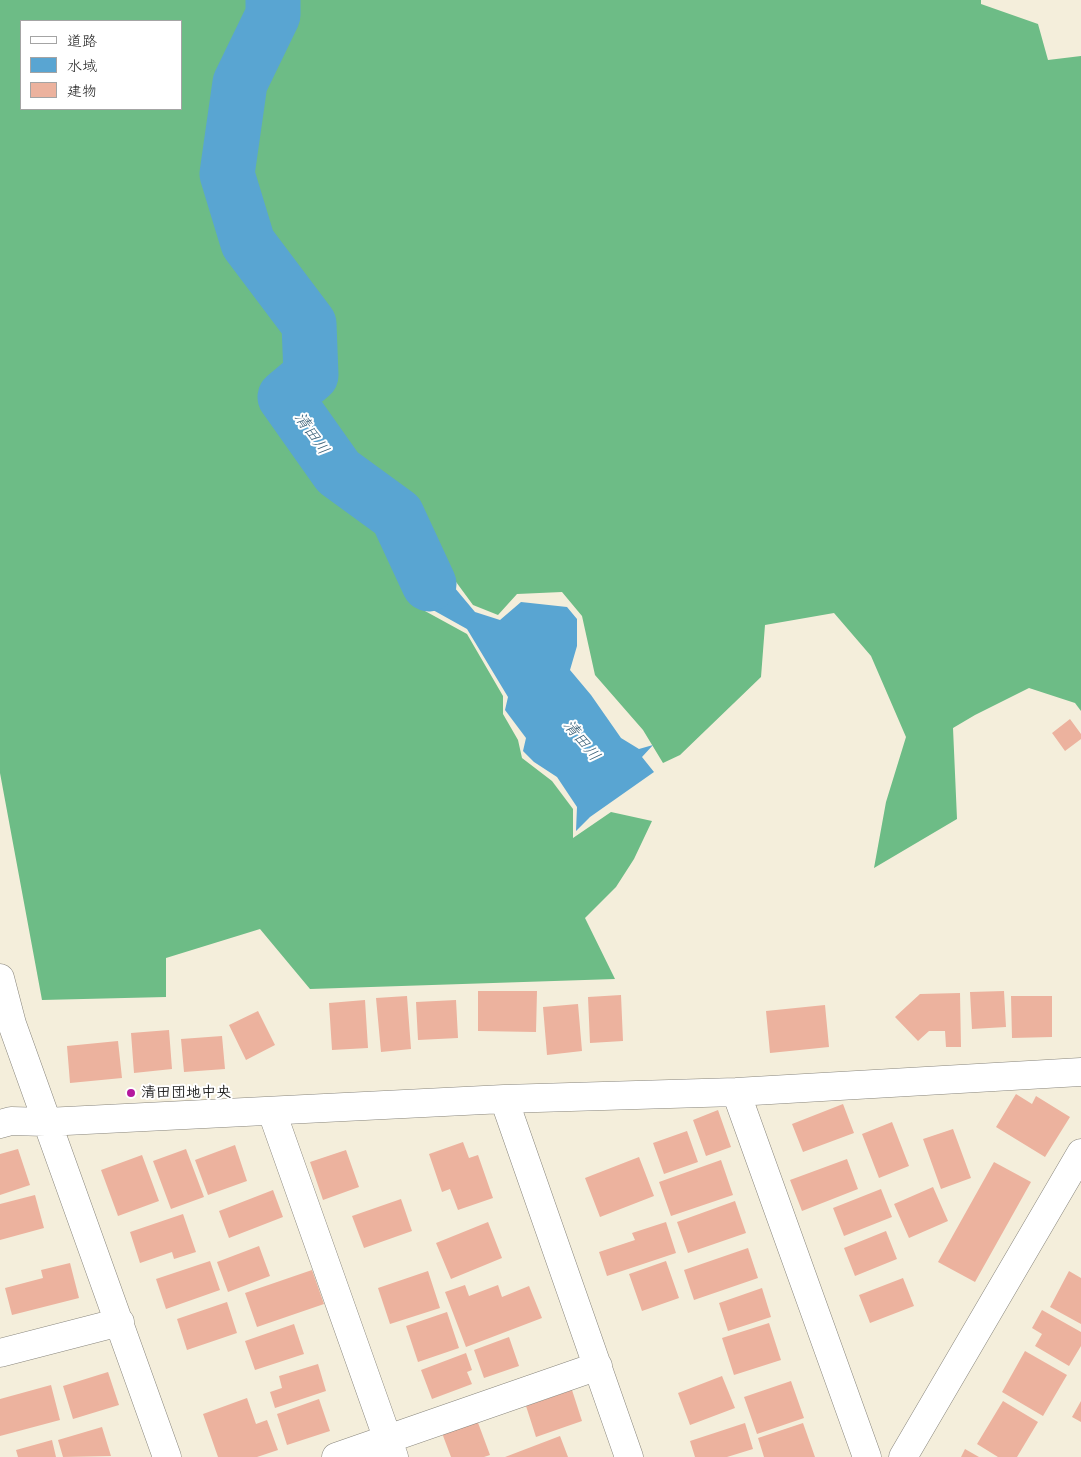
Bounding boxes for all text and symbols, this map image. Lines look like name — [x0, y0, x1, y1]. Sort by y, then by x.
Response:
legend — [20, 20, 182, 110]
text: 道路 — [67, 32, 97, 51]
text: 水域 — [67, 57, 97, 76]
text: 建物 — [67, 82, 97, 101]
water label: 清田川 — [289, 409, 333, 459]
water label: 清田川 — [558, 716, 604, 766]
place label: 清田団地中央 — [141, 1084, 231, 1102]
marker: 清田団地中央 — [125, 1087, 137, 1099]

